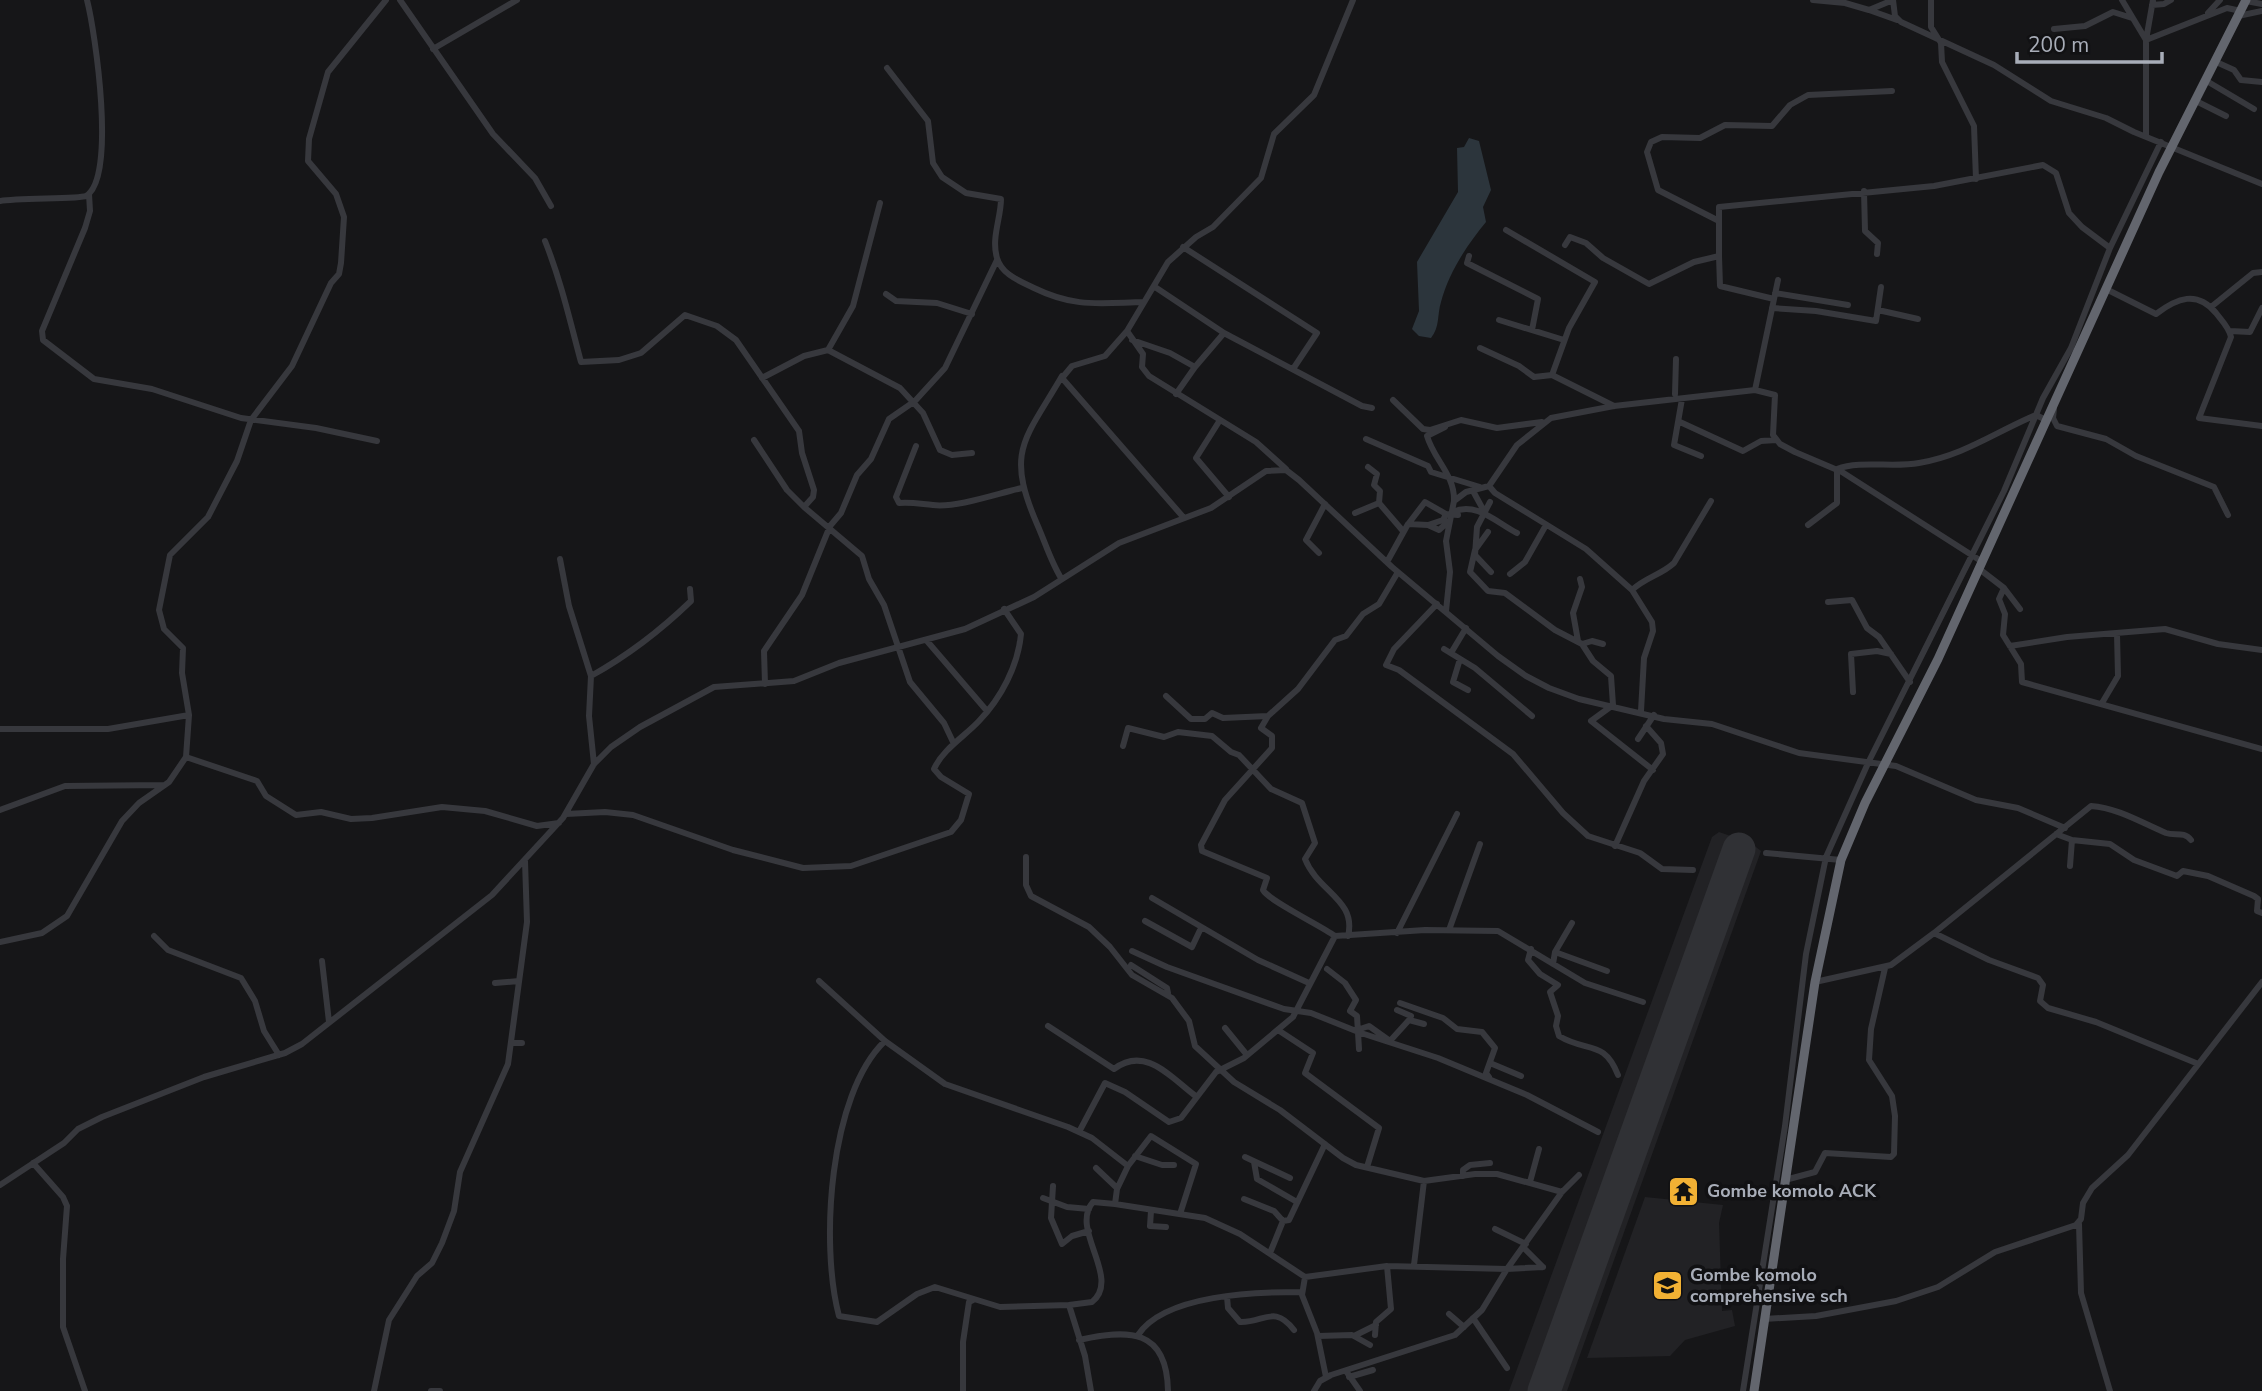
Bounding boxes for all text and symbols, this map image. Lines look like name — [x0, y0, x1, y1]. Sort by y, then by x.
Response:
scale bar — [2017, 21, 2162, 65]
text: 200 m — [2028, 31, 2089, 59]
temple icon: Gombe komolo ACK — [1667, 1174, 1701, 1208]
place label: Gombe komolo ACK — [1707, 1179, 1877, 1203]
place label: Gombe komolo comprehensive sch — [1690, 1263, 1848, 1308]
school or university icon: Gombe komolo comprehensive sch — [1650, 1268, 1684, 1302]

